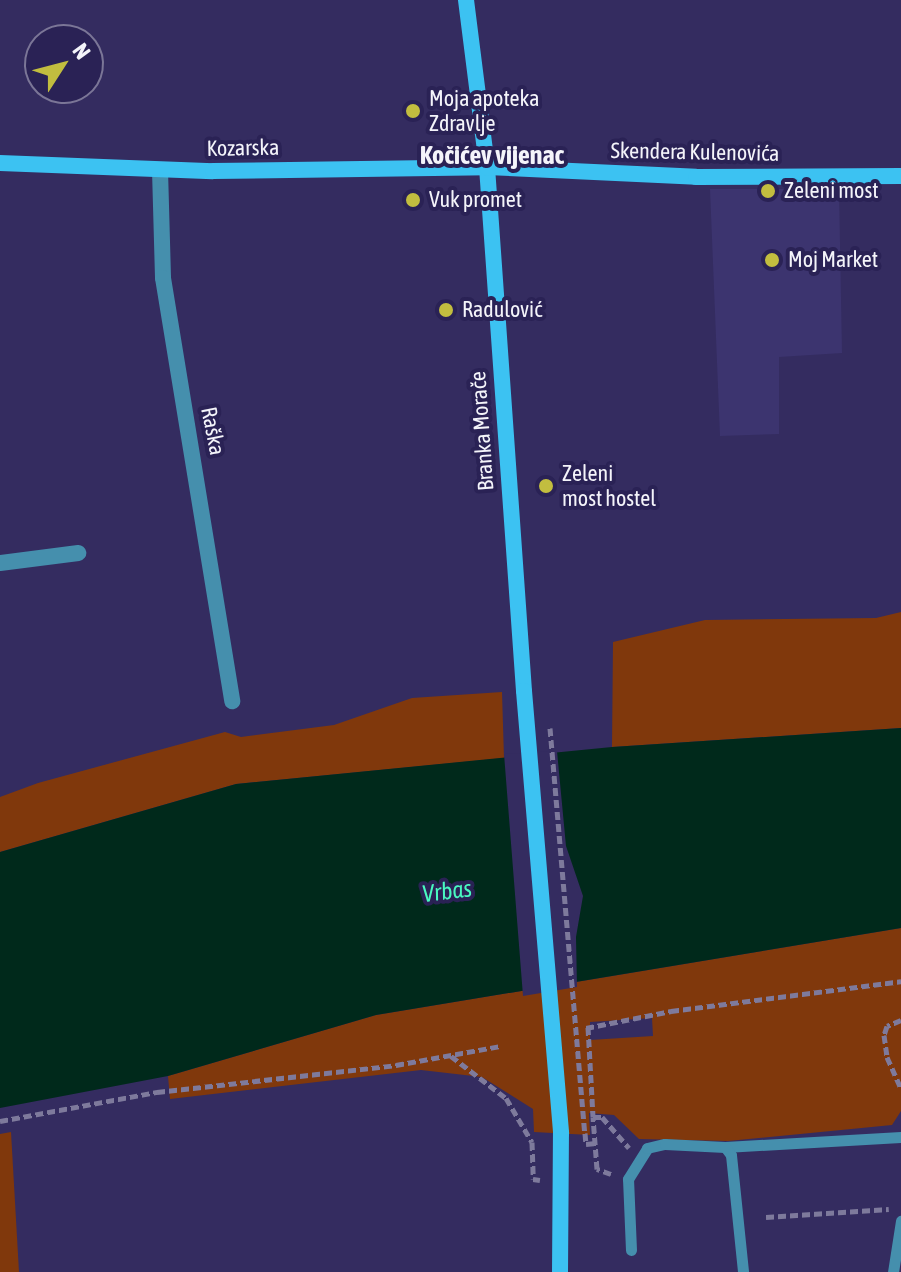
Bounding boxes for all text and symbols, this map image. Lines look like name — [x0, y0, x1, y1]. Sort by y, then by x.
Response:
north arrow — [24, 24, 104, 104]
text: N — [67, 38, 96, 64]
place label: Moja apoteka Zdravlje — [429, 85, 539, 136]
marker: Moja apoteka Zdravlje — [404, 102, 422, 120]
street label: Kozarska — [206, 134, 280, 162]
street label: Skendera Kulenovića — [610, 137, 780, 167]
district label: Kočićev vijenac — [420, 140, 564, 172]
place label: Zeleni most — [784, 178, 879, 204]
marker: Zeleni most — [759, 182, 777, 200]
place label: Vuk promet — [429, 187, 522, 213]
marker: Vuk promet — [404, 191, 422, 209]
place label: Moj Market — [788, 247, 878, 273]
marker: Moj Market — [763, 251, 781, 269]
place label: Radulović — [462, 297, 542, 323]
marker: Radulović — [437, 301, 455, 319]
street label: Branka Morače — [465, 370, 499, 492]
street label: Raška — [195, 404, 231, 458]
place label: Zeleni most hostel — [562, 460, 656, 512]
marker: Zeleni most hostel — [537, 477, 555, 495]
water label: Vrbas — [421, 874, 473, 908]

